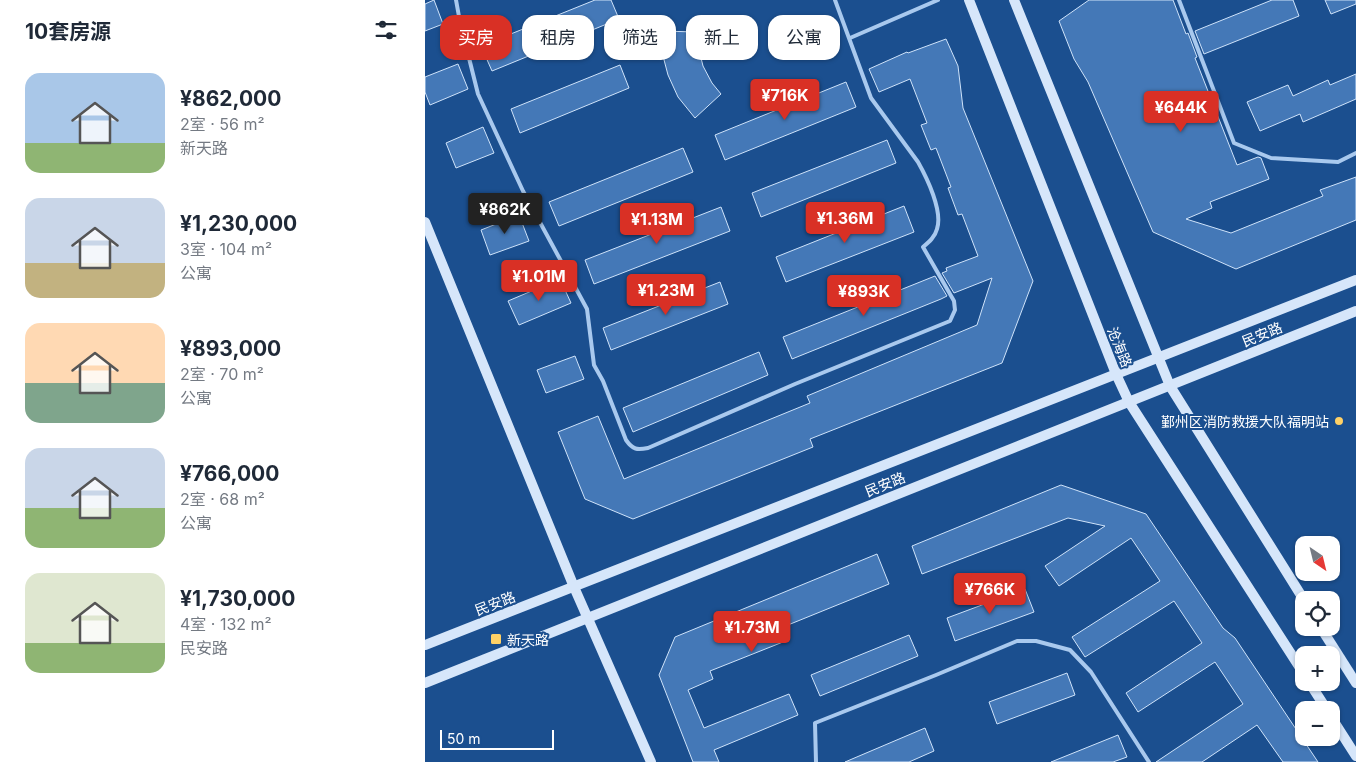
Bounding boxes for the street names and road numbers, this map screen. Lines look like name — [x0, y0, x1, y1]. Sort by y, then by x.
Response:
street label: 民安路 — [1239, 318, 1285, 350]
street label: 沧海路 — [1104, 324, 1136, 370]
street label: 民安路 — [862, 468, 908, 500]
street label: 民安路 — [472, 588, 518, 618]

